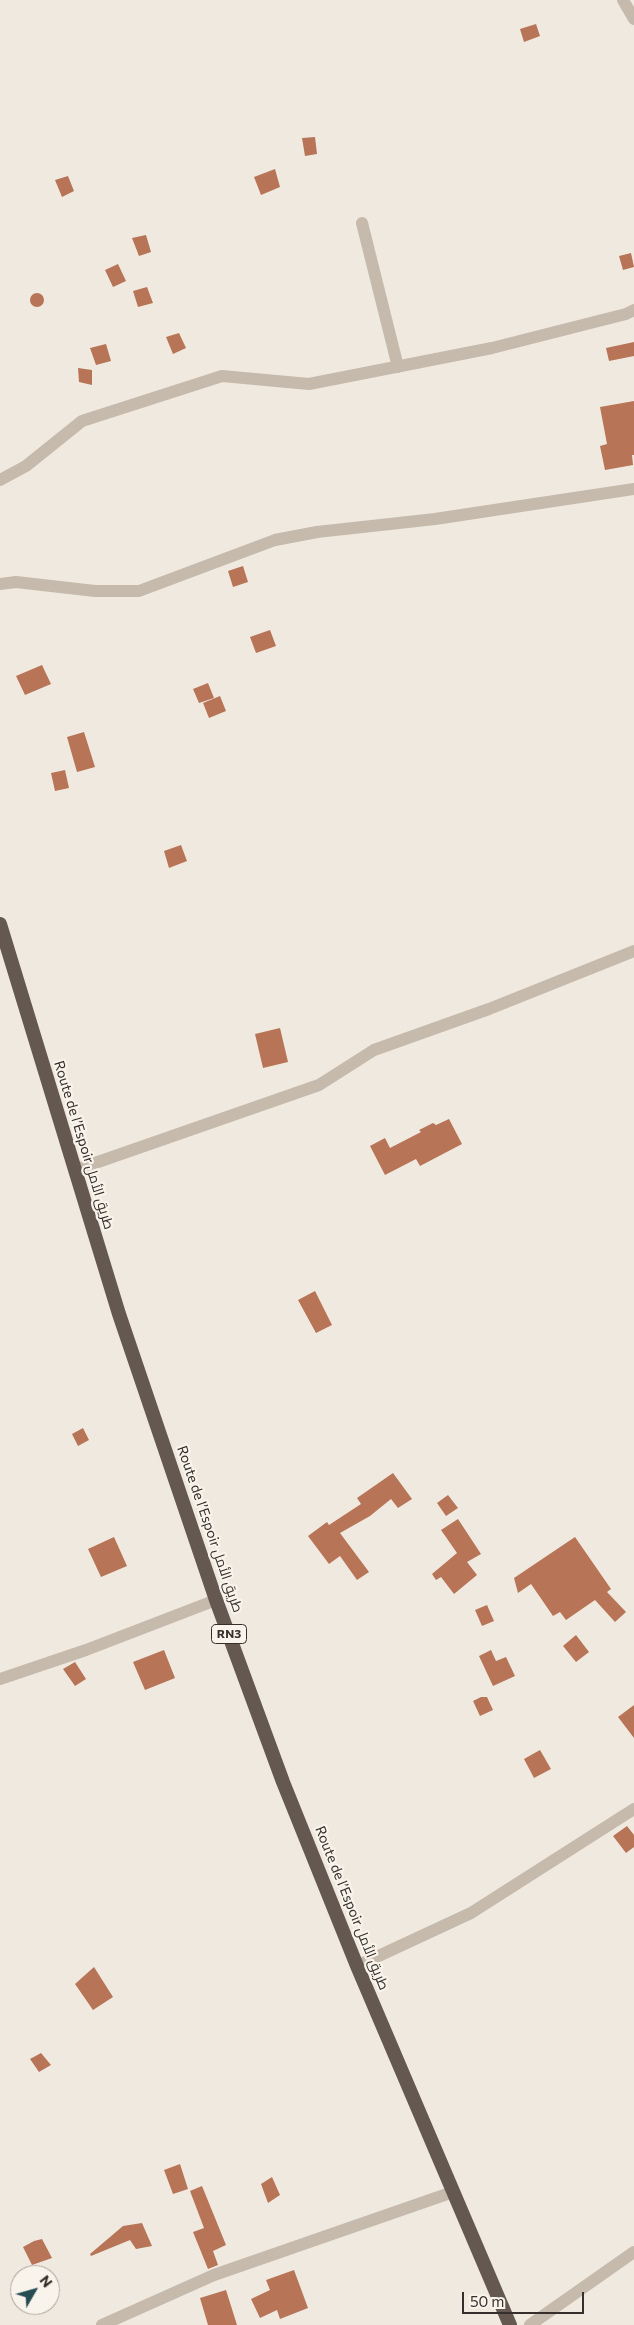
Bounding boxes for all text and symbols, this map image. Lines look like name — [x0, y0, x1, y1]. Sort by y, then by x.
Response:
street label: Route de l’Espoir طريق الأمل — [50, 1059, 118, 1231]
street label: Route de l’Espoir طريق الأمل — [174, 1443, 246, 1615]
road number: RN3 — [212, 1625, 246, 1644]
street label: Route de l’Espoir طريق الأمل — [311, 1824, 393, 1992]
north arrow — [10, 2265, 60, 2315]
text: N — [36, 2272, 56, 2290]
scale bar — [464, 2282, 586, 2314]
text: 50 m — [470, 2292, 504, 2310]

